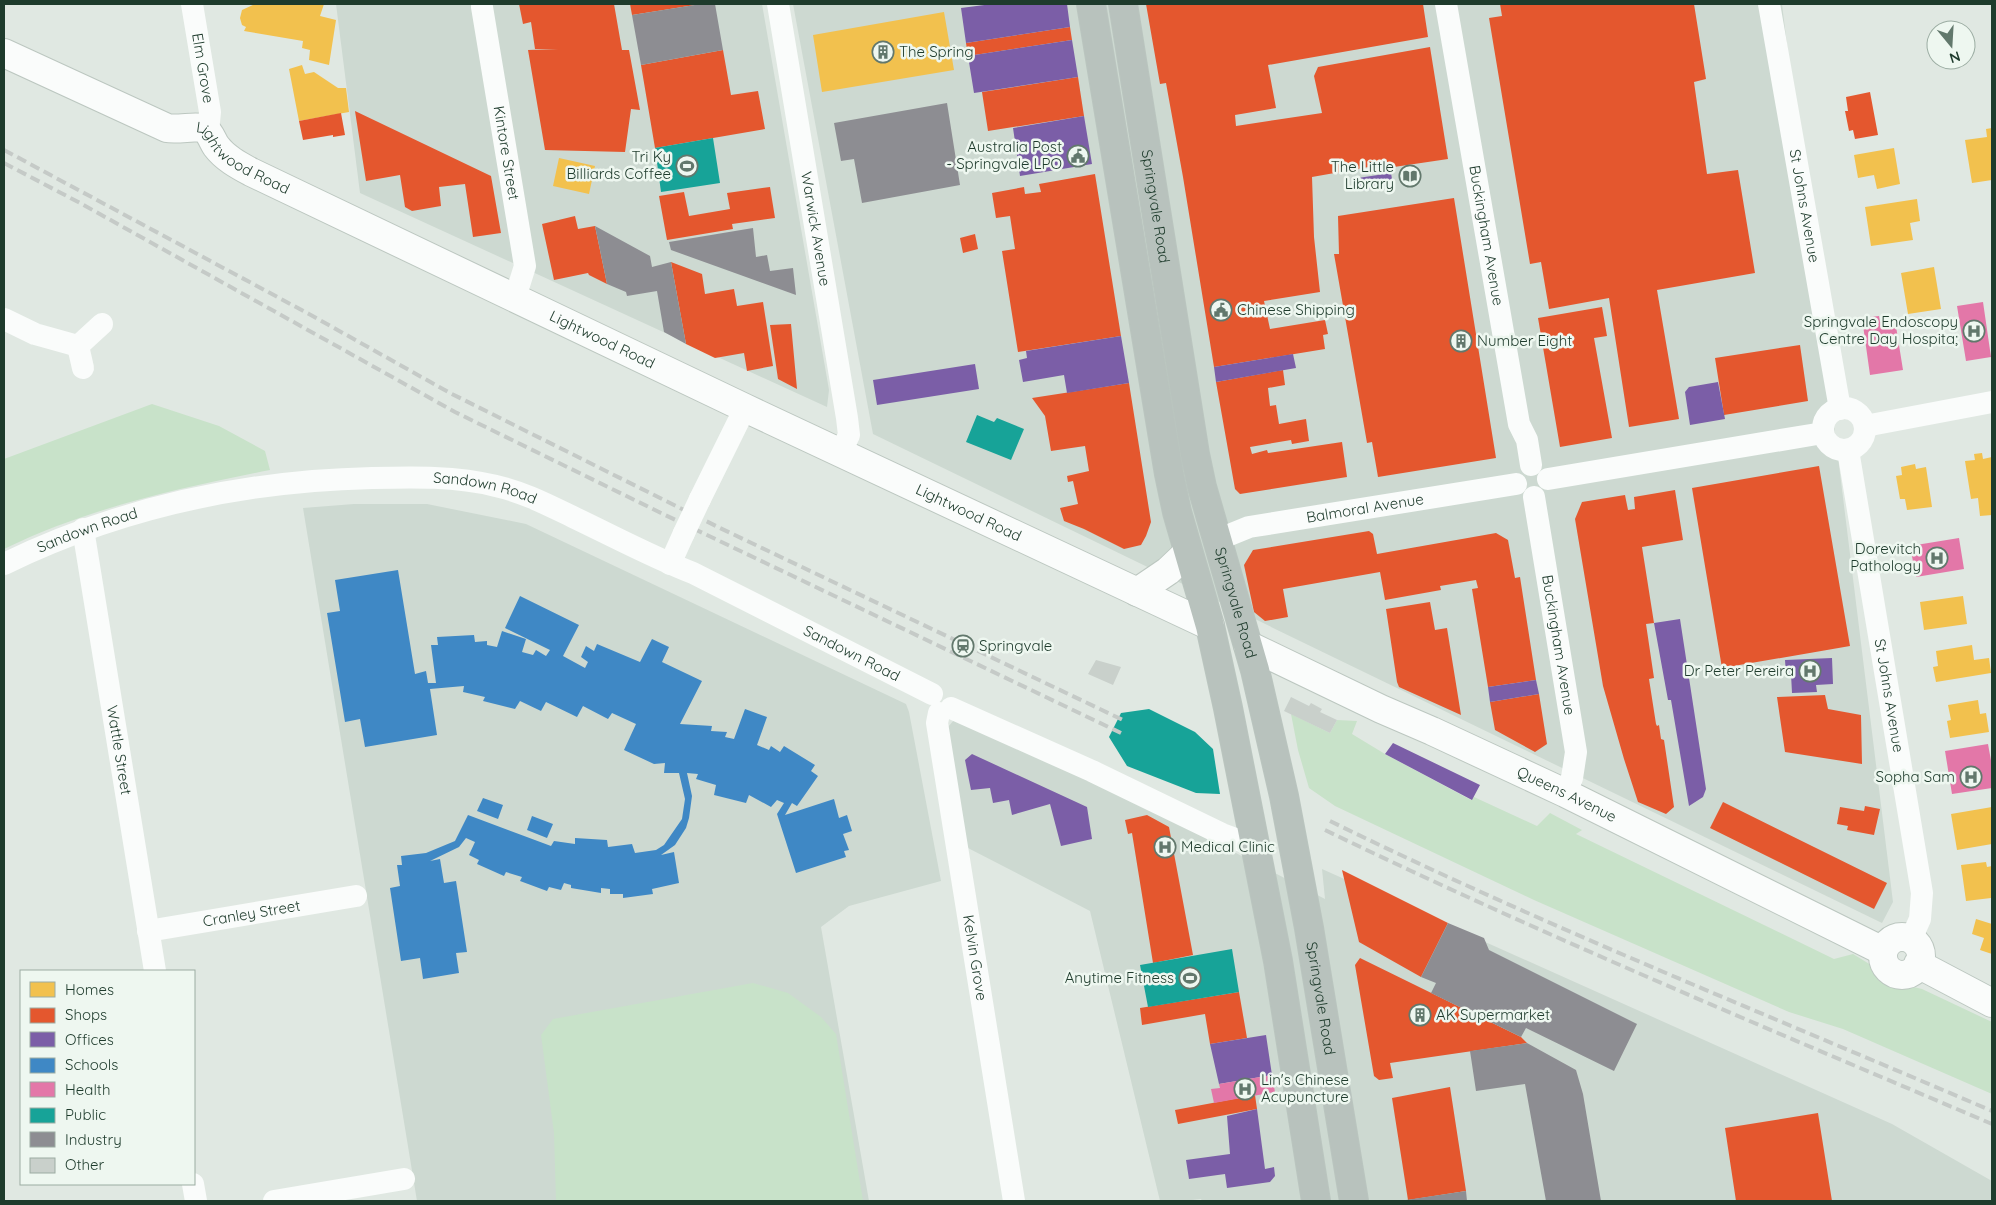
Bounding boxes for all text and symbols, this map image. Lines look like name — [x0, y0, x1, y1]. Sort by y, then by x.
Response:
north arrow — [1926, 20, 1976, 70]
street label: Elm Grove — [188, 31, 218, 105]
building icon: The Spring — [871, 40, 895, 64]
place label: The Spring — [899, 42, 974, 61]
text: N — [1947, 47, 1963, 68]
street label: Kintore Street — [490, 104, 524, 201]
street label: Lightwood Road — [195, 117, 293, 198]
place label: Australia Post - Springvale LPO — [946, 137, 1062, 173]
public building icon: Australia Post - Springvale LPO — [1066, 144, 1090, 168]
place label: Tri Ky Billiards Coffee — [567, 147, 671, 183]
street label: Springvale Road — [1137, 148, 1174, 264]
street label: St Johns Avenue — [1786, 148, 1824, 264]
sports icon: Tri Ky Billiards Coffee — [675, 154, 699, 178]
place label: The Little Library — [1331, 157, 1394, 193]
library icon: The Little Library — [1398, 164, 1422, 188]
street label: Buckingham Avenue — [1465, 164, 1508, 307]
street label: Warwick Avenue — [797, 170, 835, 287]
public building icon: Chinese Shipping — [1209, 298, 1233, 322]
place label: Chinese Shipping — [1237, 300, 1355, 319]
street label: Lightwood Road — [547, 306, 658, 373]
place label: Springvale Endoscopy Centre Day Hospita; — [1804, 312, 1958, 348]
hospital icon: Springvale Endoscopy Centre Day Hospita; — [1962, 319, 1986, 343]
building icon: Number Eight — [1449, 329, 1473, 353]
place label: Number Eight — [1477, 331, 1572, 350]
street label: Sandown Road — [433, 468, 540, 508]
street label: Lightwood Road — [913, 479, 1025, 545]
street label: Balmoral Avenue — [1305, 489, 1425, 527]
street label: Sandown Road — [34, 503, 140, 557]
place label: Dorevitch Pathology — [1850, 539, 1921, 575]
street label: Springvale Road — [1211, 545, 1261, 660]
hospital icon: Dorevitch Pathology — [1925, 546, 1949, 570]
street label: Buckingham Avenue — [1538, 573, 1580, 717]
street label: Sandown Road — [800, 621, 903, 685]
station icon: Springvale — [951, 634, 975, 658]
place label: Springvale — [979, 636, 1052, 655]
street label: St Johns Avenue — [1871, 637, 1908, 754]
hospital icon: Dr Peter Pereira — [1798, 659, 1822, 683]
place label: Dr Peter Pereira — [1684, 661, 1794, 680]
street label: Wattle Street — [103, 704, 136, 796]
street label: Queens Avenue — [1514, 762, 1620, 826]
hospital icon: Sopha Sam — [1959, 765, 1983, 789]
place label: Sopha Sam — [1876, 767, 1955, 786]
hospital icon: Medical Clinic — [1153, 835, 1177, 859]
place label: Medical Clinic — [1181, 837, 1275, 856]
street label: Cranley Street — [201, 896, 302, 931]
street label: Kelvin Grove — [959, 913, 992, 1002]
street label: Springvale Road — [1302, 940, 1340, 1056]
sports icon: Anytime Fitness — [1178, 966, 1202, 990]
place label: Anytime Fitness — [1065, 968, 1174, 987]
legend — [20, 970, 195, 1185]
text: Homes — [65, 980, 114, 999]
building icon: AK Supermarket — [1408, 1003, 1432, 1027]
text: Shops — [65, 1005, 107, 1024]
place label: AK Supermarket — [1436, 1005, 1550, 1024]
text: Offices — [65, 1030, 114, 1049]
text: Schools — [65, 1055, 118, 1074]
place label: Lin's Chinese Acupuncture — [1261, 1070, 1349, 1106]
hospital icon: Lin's Chinese Acupuncture — [1233, 1077, 1257, 1101]
text: Health — [65, 1080, 110, 1099]
text: Public — [65, 1105, 106, 1124]
text: Industry — [65, 1130, 122, 1149]
text: Other — [65, 1155, 105, 1174]

